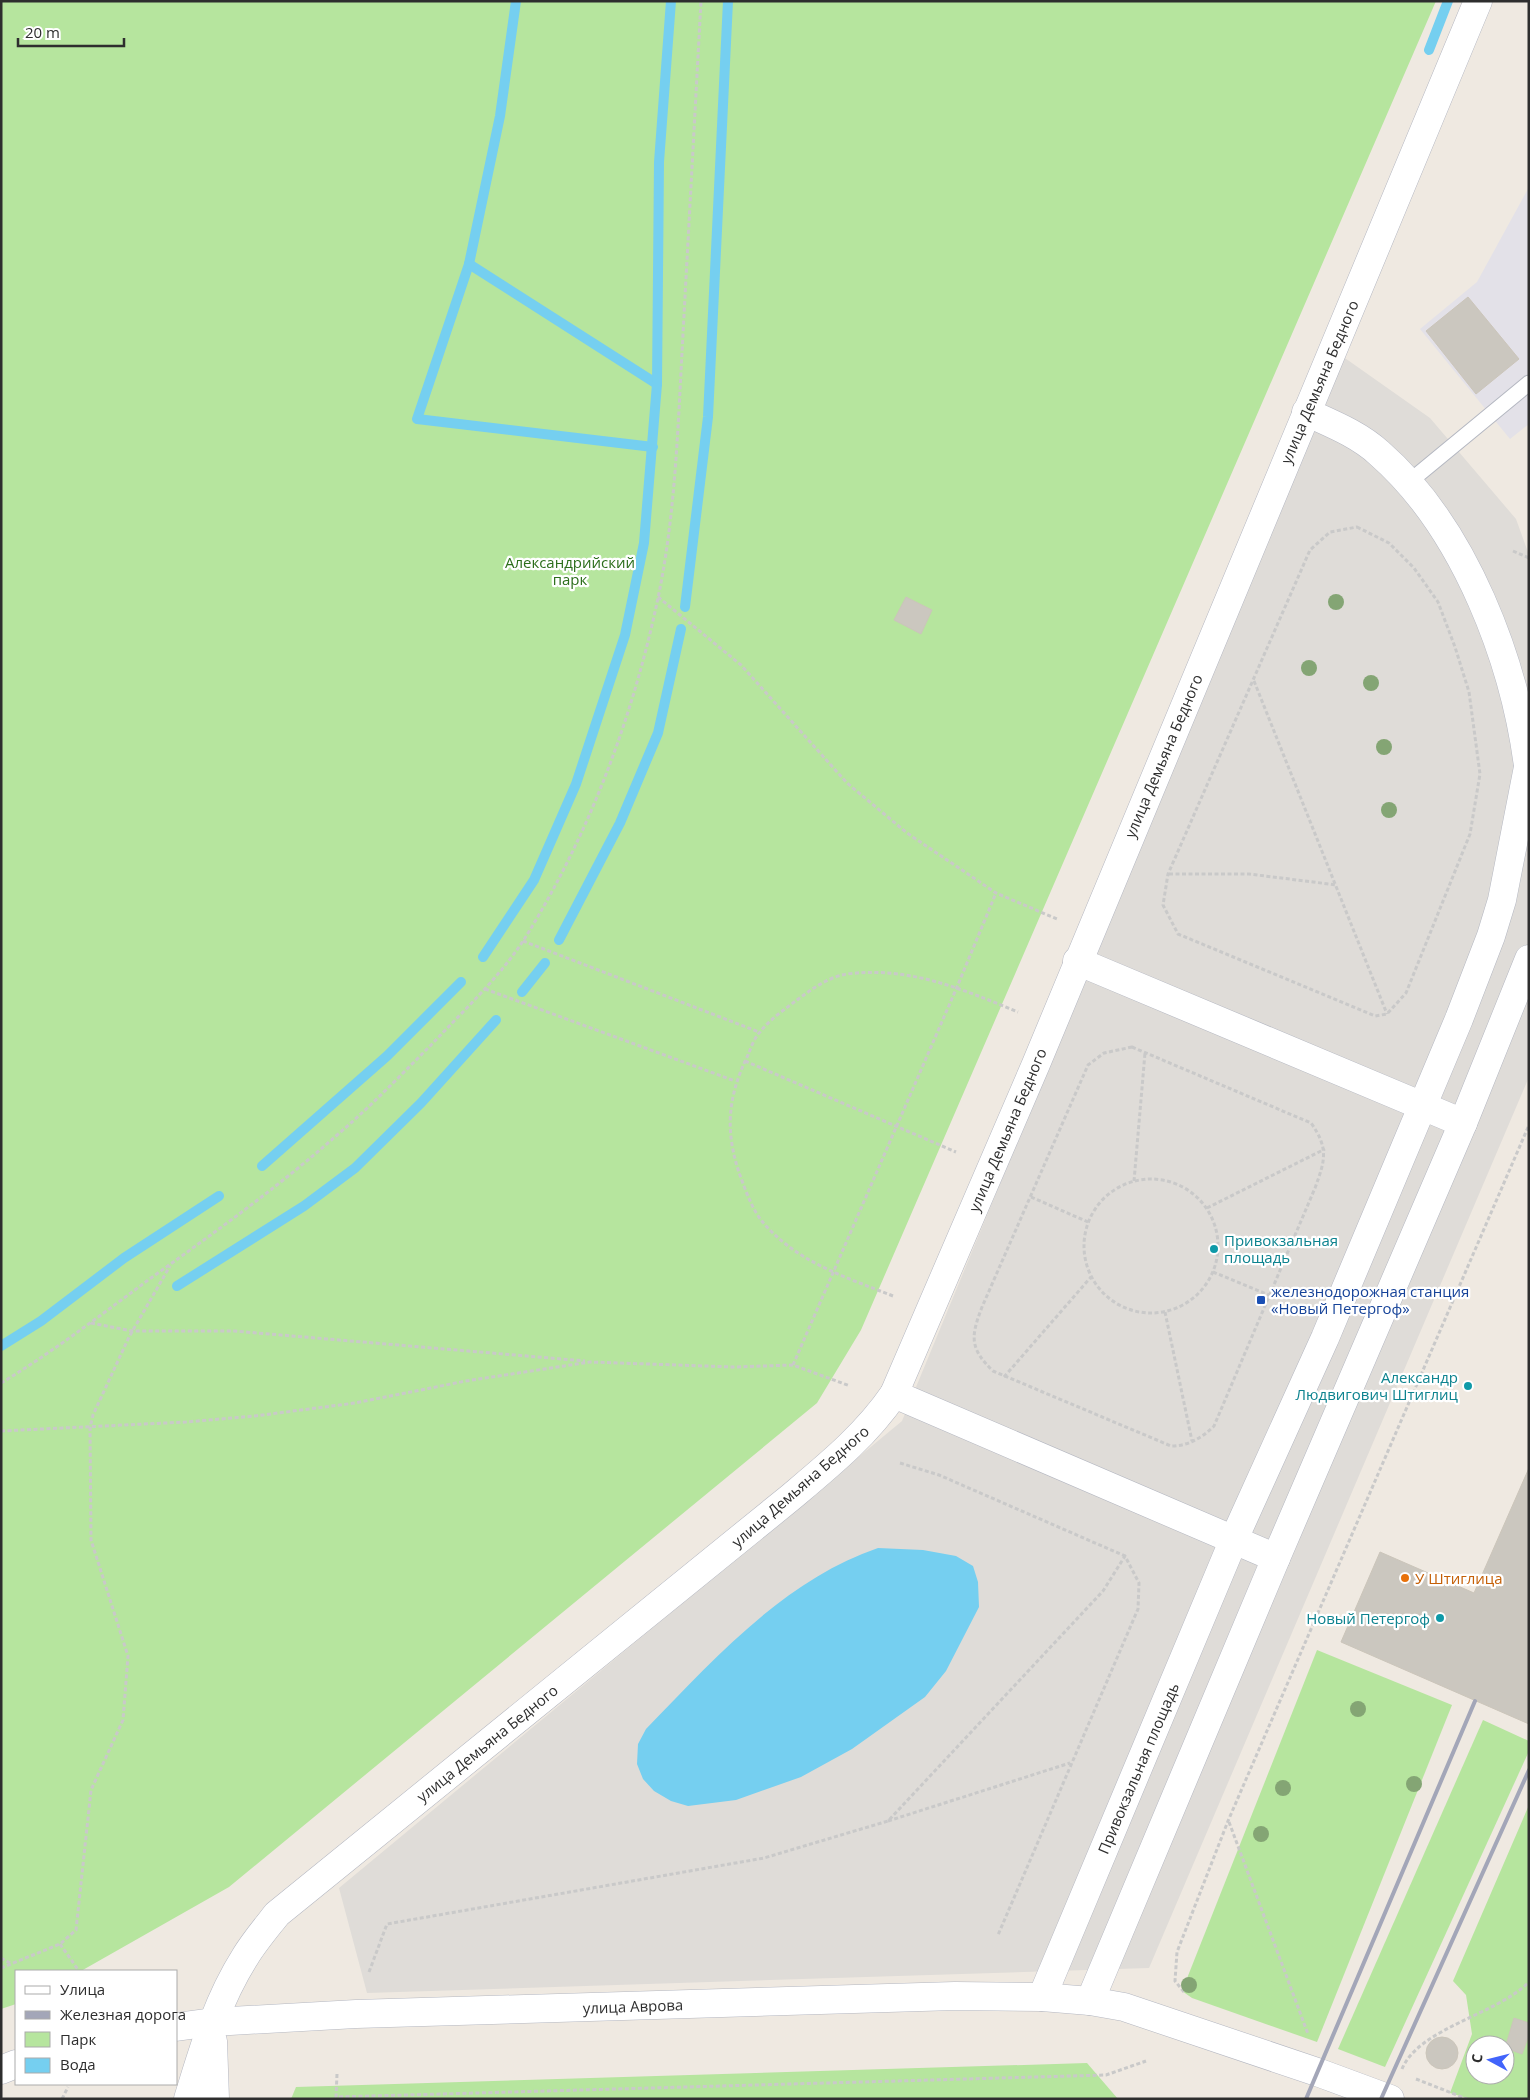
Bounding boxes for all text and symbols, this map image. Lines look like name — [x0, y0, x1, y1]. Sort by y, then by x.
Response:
scale bar — [18, 15, 124, 47]
text: 20 m — [25, 22, 60, 42]
street label: улица Демьяна Бедного — [1275, 297, 1363, 467]
park label: Александрийский парк — [505, 552, 635, 589]
street label: улица Демьяна Бедного — [1119, 671, 1207, 841]
street label: улица Демьяна Бедного — [963, 1045, 1051, 1215]
place label: Привокзальная площадь — [1224, 1230, 1338, 1267]
marker: Привокзальная площадь — [1208, 1243, 1220, 1255]
place label: железнодорожная станция «Новый Петергоф» — [1271, 1281, 1469, 1318]
marker: железнодорожная станция «Новый Петергоф» — [1255, 1294, 1267, 1306]
place label: Александр Людвигович Штиглиц — [1296, 1367, 1459, 1404]
marker: Александр Людвигович Штиглиц — [1462, 1380, 1474, 1392]
street label: улица Демьяна Бедного — [727, 1421, 873, 1551]
place label: У Штиглица — [1415, 1568, 1503, 1588]
marker: У Штиглица — [1399, 1572, 1411, 1584]
place label: Новый Петергоф — [1306, 1608, 1430, 1628]
marker: Новый Петергоф — [1434, 1612, 1446, 1624]
street label: Привокзальная площадь — [1093, 1679, 1183, 1857]
street label: улица Демьяна Бедного — [412, 1680, 562, 1806]
legend — [15, 1970, 178, 2085]
text: Улица — [60, 1979, 105, 1999]
street label: улица Аврова — [582, 1994, 684, 2018]
text: Железная дорога — [60, 2004, 186, 2024]
text: Парк — [60, 2029, 96, 2049]
north arrow — [1465, 2035, 1515, 2085]
text: С — [1467, 2053, 1487, 2064]
text: Вода — [60, 2054, 96, 2074]

